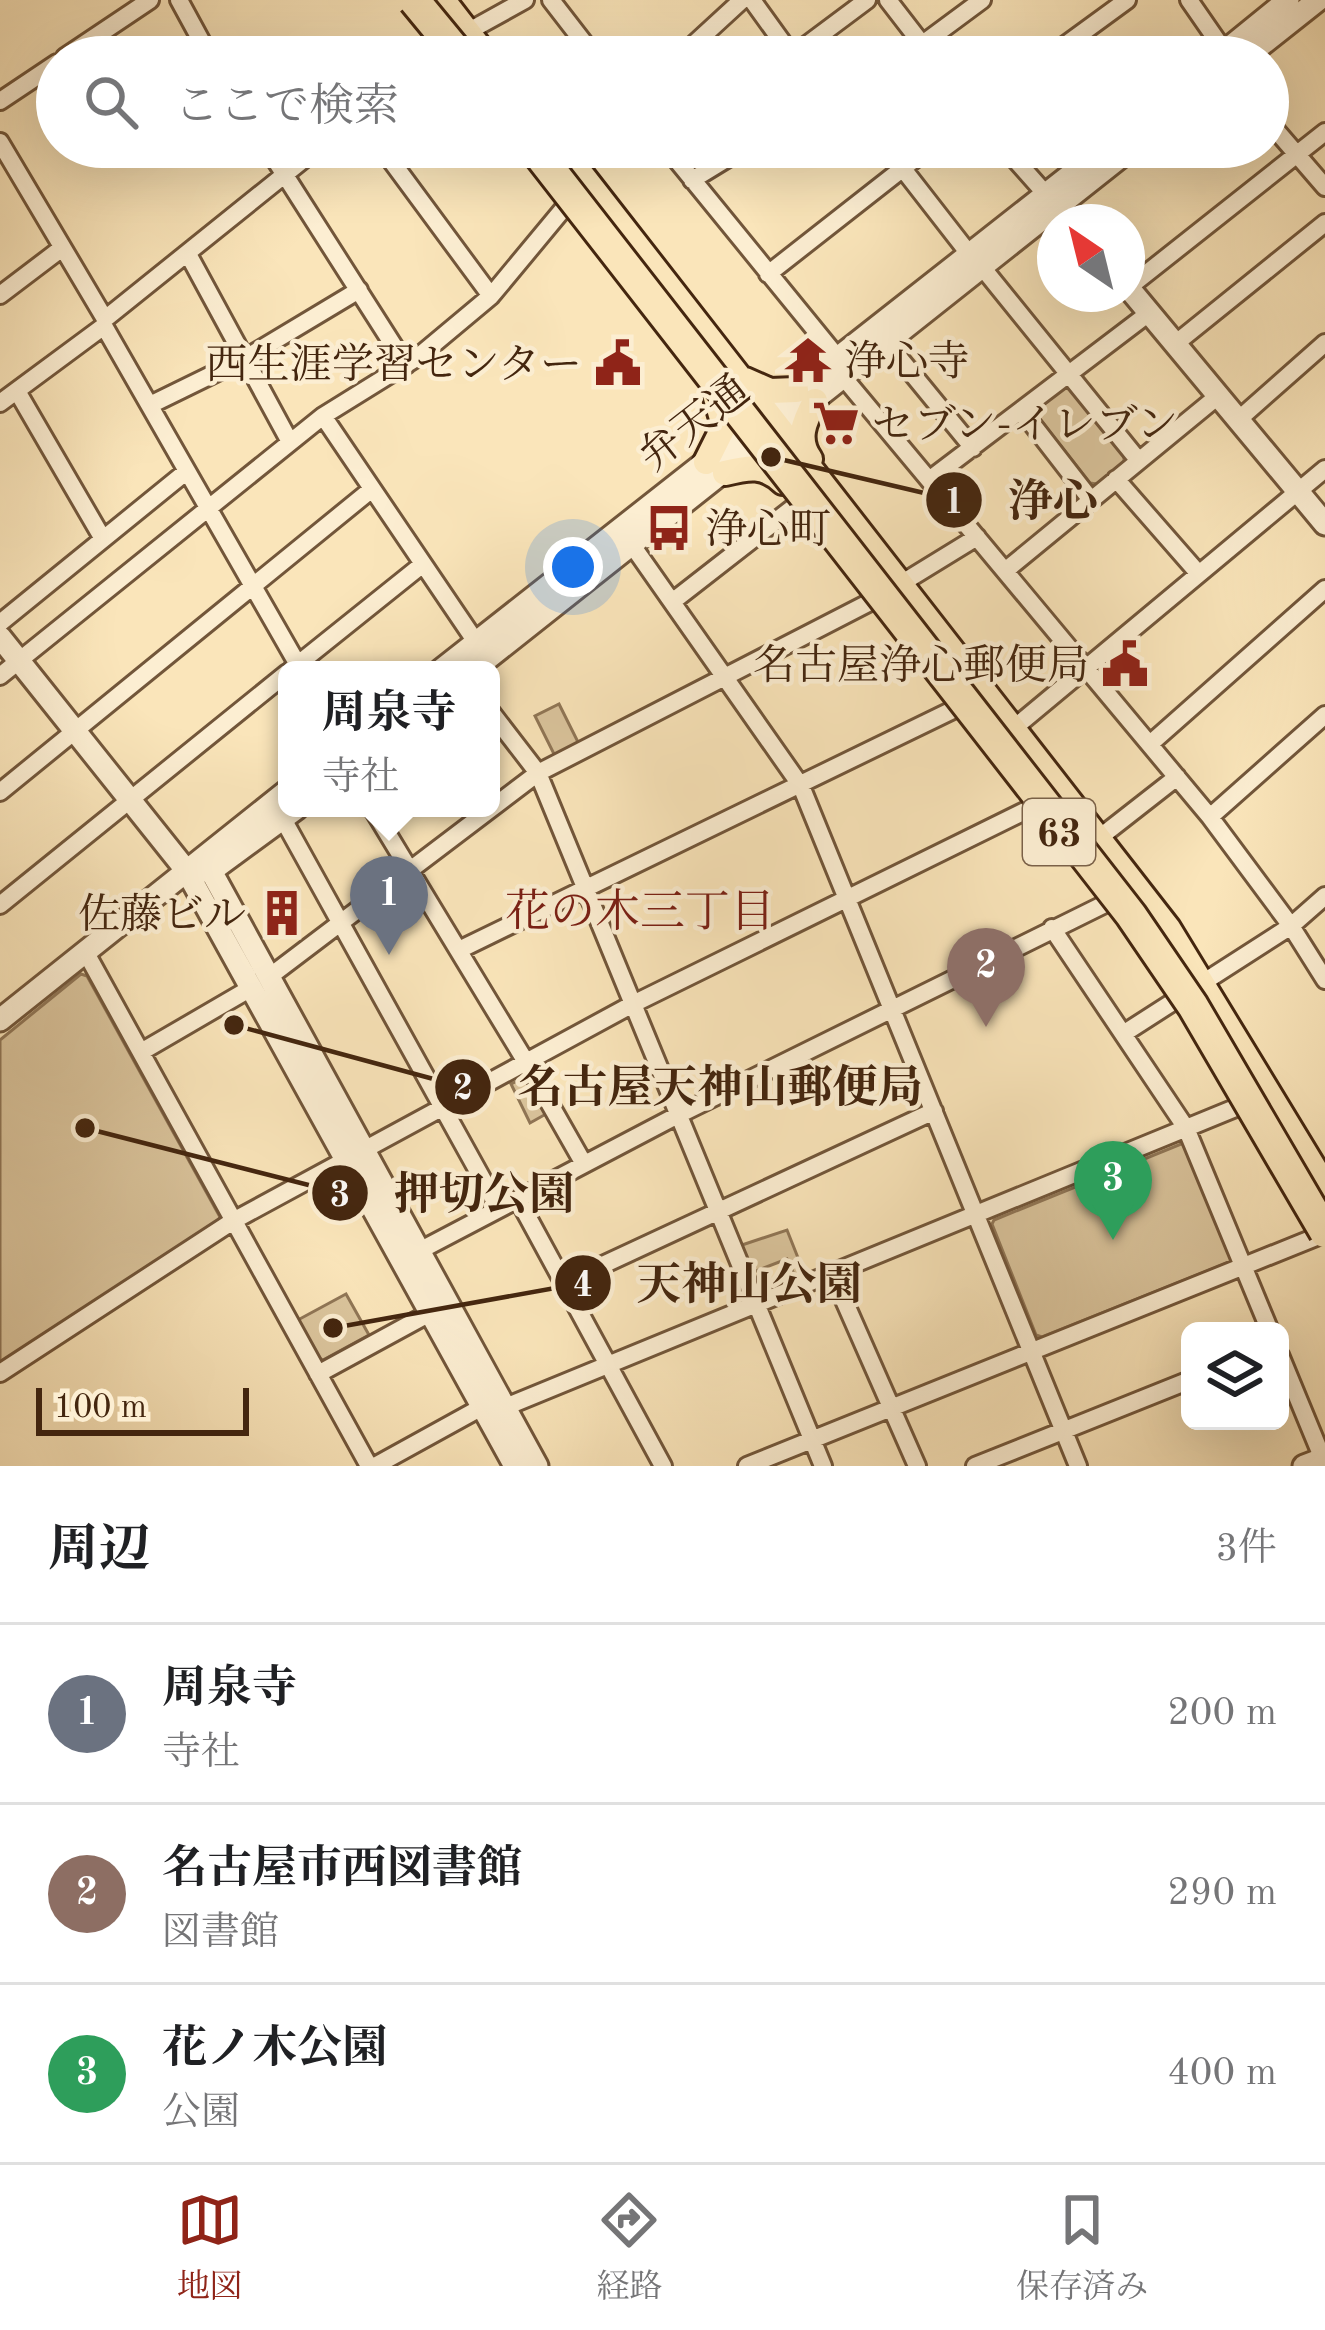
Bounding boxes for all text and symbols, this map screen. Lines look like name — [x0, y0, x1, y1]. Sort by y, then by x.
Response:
search box — [36, 36, 1289, 168]
icon: search — [78, 69, 144, 135]
text: ここで検索 — [174, 86, 399, 131]
north arrow — [1037, 204, 1145, 312]
temple icon: 浄心寺 — [783, 335, 833, 385]
public building icon: 西生涯学習センター — [593, 338, 643, 388]
place label: 浄心寺 — [844, 339, 970, 385]
place label: 西生涯学習センター — [206, 342, 582, 388]
street label: 弁天通 — [630, 367, 758, 480]
supermarket icon: セブン-イレブン — [811, 398, 861, 448]
place label: セブン-イレブン — [872, 403, 1178, 448]
callout: 浄心 — [924, 459, 1122, 540]
text: 浄心 — [1008, 477, 1098, 527]
text: 1 — [944, 486, 964, 522]
bus stop icon: 浄心町 — [644, 503, 694, 553]
place label: 浄心町 — [705, 507, 831, 553]
your location — [543, 537, 603, 597]
public building icon: 名古屋浄心郵便局 — [1100, 639, 1150, 689]
place label: 名古屋浄心郵便局 — [753, 643, 1089, 689]
popup — [278, 661, 500, 817]
text: 周泉寺 — [321, 693, 457, 738]
text: 寺社 — [321, 759, 400, 798]
road number: 63 — [1023, 799, 1095, 865]
pin: 1 — [350, 856, 428, 955]
building icon: 佐藤ビル — [257, 888, 307, 938]
district label: 花の木三丁目 — [505, 888, 775, 937]
place label: 佐藤ビル — [78, 892, 246, 938]
pin: 2 — [947, 928, 1025, 1027]
callout: 名古屋天神山郵便局 — [433, 1046, 946, 1127]
text: 名古屋天神山郵便局 — [517, 1063, 923, 1113]
text: 2 — [453, 1072, 473, 1108]
pin: 3 — [1074, 1141, 1152, 1240]
callout: 押切公園 — [310, 1153, 598, 1234]
text: 押切公園 — [394, 1170, 574, 1220]
text: 3 — [330, 1179, 350, 1215]
callout: 天神山公園 — [553, 1243, 886, 1324]
text: 天神山公園 — [636, 1260, 862, 1310]
text: 4 — [573, 1269, 593, 1305]
map controls — [1181, 1322, 1289, 1430]
button: layers — [1181, 1322, 1289, 1430]
scale bar — [36, 1382, 249, 1435]
text: 100 m — [54, 1392, 147, 1425]
text: 周辺 — [48, 1526, 150, 1577]
text: 3件 — [1215, 1530, 1277, 1569]
text: 周泉寺 — [162, 1668, 297, 1713]
text: 1 — [76, 1694, 98, 1733]
text: 200 m — [1167, 1694, 1277, 1733]
text: 寺社 — [162, 1734, 240, 1773]
text: 名古屋市西図書館 — [162, 1848, 522, 1893]
text: 2 — [76, 1874, 98, 1913]
text: 290 m — [1167, 1874, 1277, 1913]
text: 図書館 — [162, 1914, 279, 1953]
text: 花ノ木公園 — [162, 2028, 387, 2073]
text: 3 — [76, 2054, 98, 2093]
text: 400 m — [1167, 2054, 1277, 2093]
text: 公園 — [162, 2094, 240, 2133]
tab: 地図 — [177, 2187, 243, 2309]
tab: 経路 — [596, 2187, 662, 2309]
tab: 保存済み — [1016, 2187, 1148, 2309]

